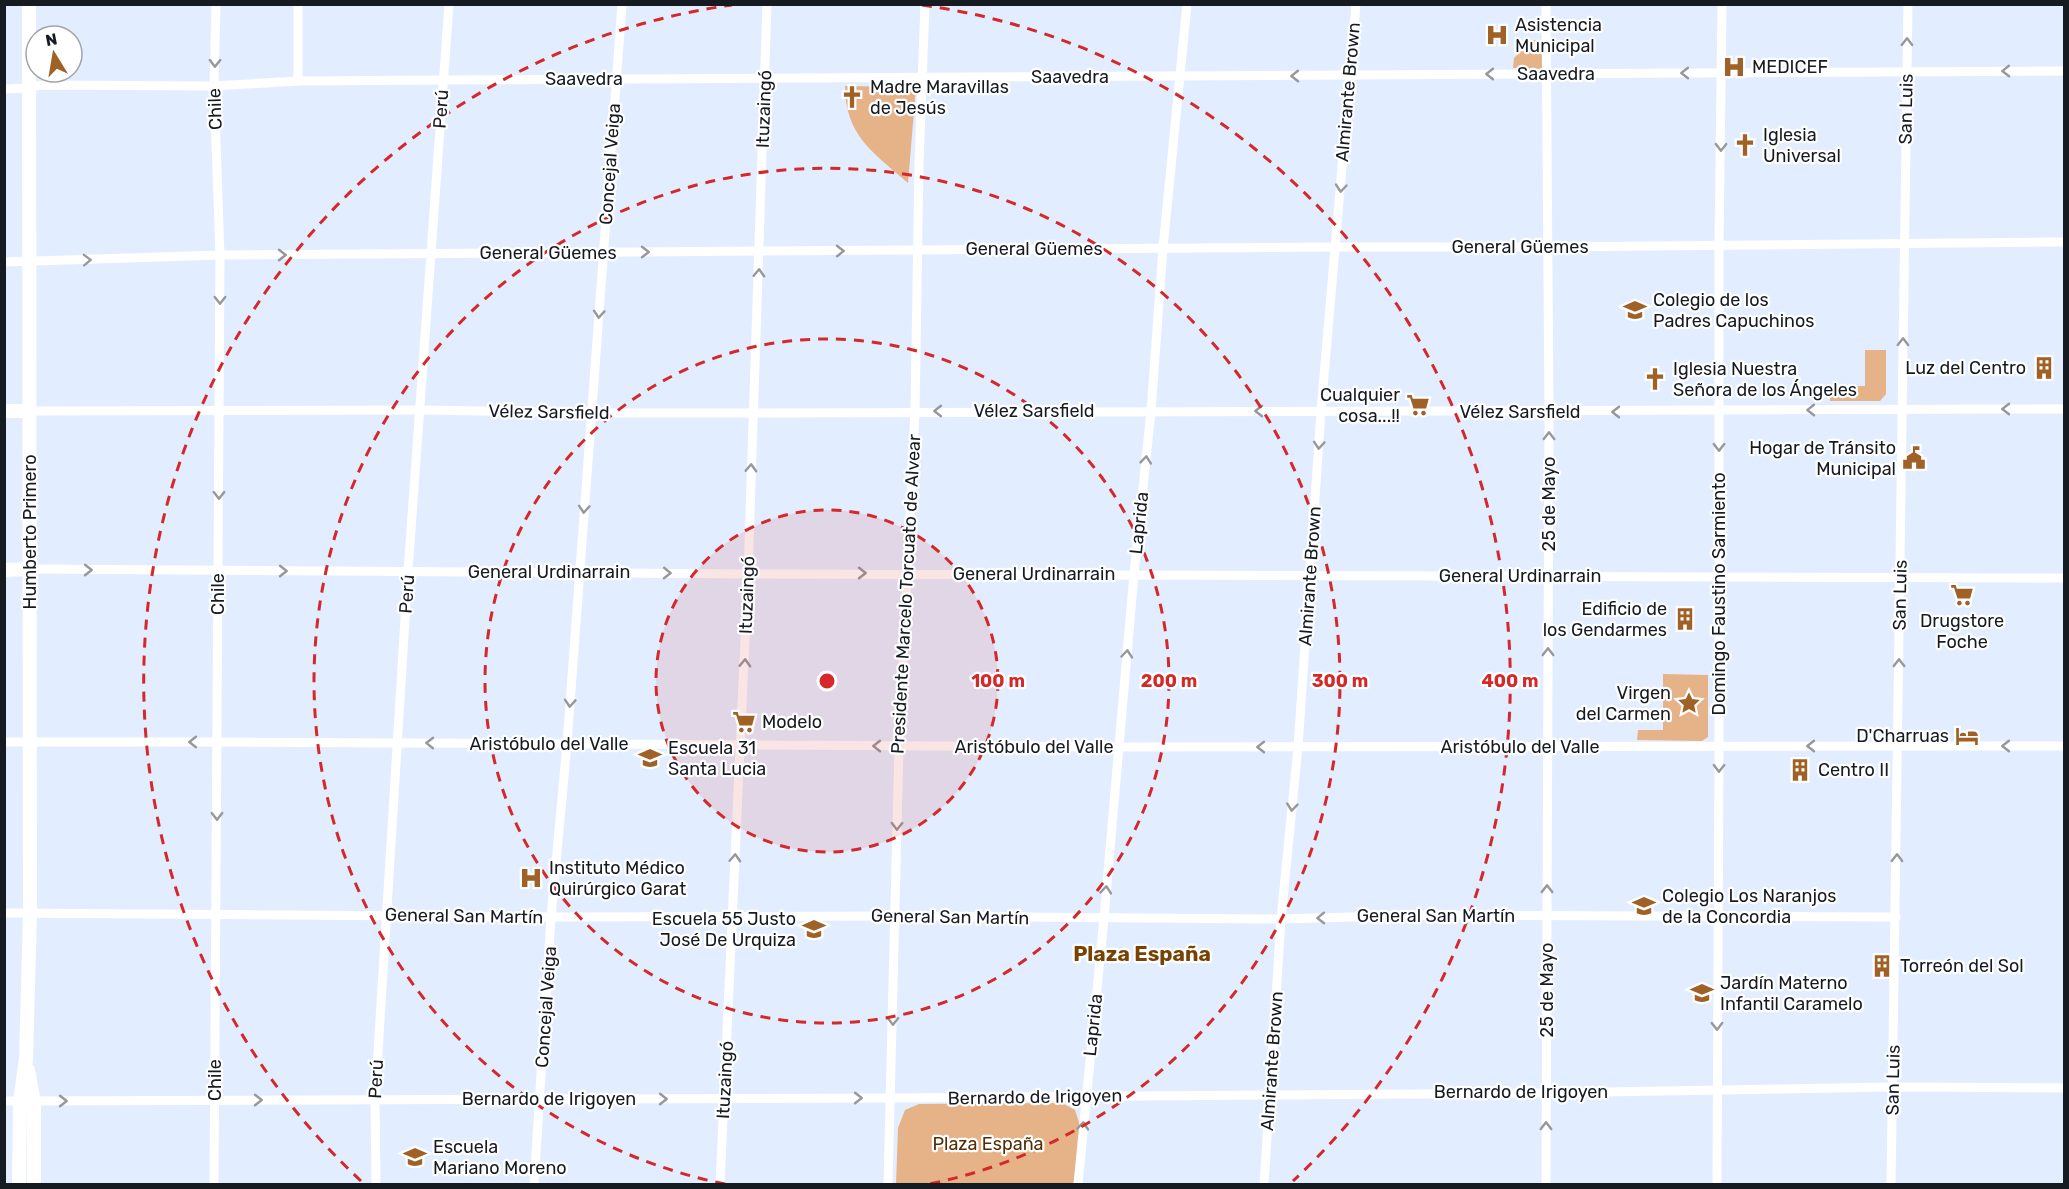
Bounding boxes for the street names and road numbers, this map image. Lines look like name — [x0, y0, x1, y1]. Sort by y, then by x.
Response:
street label: Almirante Brown — [1331, 21, 1365, 163]
street label: Saavedra — [1517, 63, 1595, 85]
street label: Saavedra — [1031, 66, 1109, 88]
street label: Saavedra — [545, 68, 623, 90]
street label: Ituzaingó — [752, 70, 776, 148]
street label: San Luis — [1894, 73, 1918, 145]
street label: Chile — [203, 88, 227, 130]
street label: Perú — [429, 89, 453, 129]
street label: Concejal Veiga — [595, 102, 625, 226]
street label: General Güemes — [1451, 236, 1589, 258]
street label: General Güemes — [965, 238, 1103, 260]
street label: General Güemes — [479, 242, 617, 264]
street label: Vélez Sarsfield — [488, 400, 610, 424]
street label: Vélez Sarsfield — [973, 400, 1095, 422]
street label: Vélez Sarsfield — [1459, 401, 1581, 423]
street label: Presidente Marcelo Torcuato de Alvear — [887, 433, 925, 754]
street label: Humberto Primero — [19, 455, 41, 609]
street label: 25 de Mayo — [1538, 457, 1560, 551]
street label: Domingo Faustino Sarmiento — [1708, 472, 1730, 716]
street label: Laprida — [1125, 491, 1153, 555]
street label: Almirante Brown — [1294, 505, 1326, 647]
street label: Ituzaingó — [735, 556, 759, 634]
street label: San Luis — [1888, 559, 1912, 631]
street label: General Urdinarrain — [468, 561, 630, 583]
street label: General Urdinarrain — [953, 563, 1115, 585]
street label: General Urdinarrain — [1439, 565, 1601, 587]
street label: Chile — [207, 573, 229, 615]
street label: Perú — [395, 574, 419, 614]
street label: Aristóbulo del Valle — [469, 733, 629, 755]
street label: Aristóbulo del Valle — [954, 736, 1114, 758]
street label: Aristóbulo del Valle — [1440, 736, 1600, 758]
street label: General San Martín — [385, 904, 543, 928]
street label: General San Martín — [871, 905, 1029, 929]
street label: General San Martín — [1357, 905, 1515, 927]
street label: 25 de Mayo — [1536, 943, 1558, 1037]
street label: Concejal Veiga — [531, 945, 561, 1069]
street label: Almirante Brown — [1256, 990, 1288, 1132]
street label: Laprida — [1079, 993, 1107, 1057]
street label: Ituzaingó — [712, 1040, 738, 1120]
street label: San Luis — [1881, 1044, 1905, 1116]
street label: Chile — [204, 1059, 226, 1101]
street label: Perú — [364, 1059, 388, 1099]
street label: Bernardo de Irigoyen — [1434, 1081, 1608, 1103]
street label: Bernardo de Irigoyen — [948, 1084, 1122, 1110]
street label: Bernardo de Irigoyen — [462, 1088, 636, 1110]

